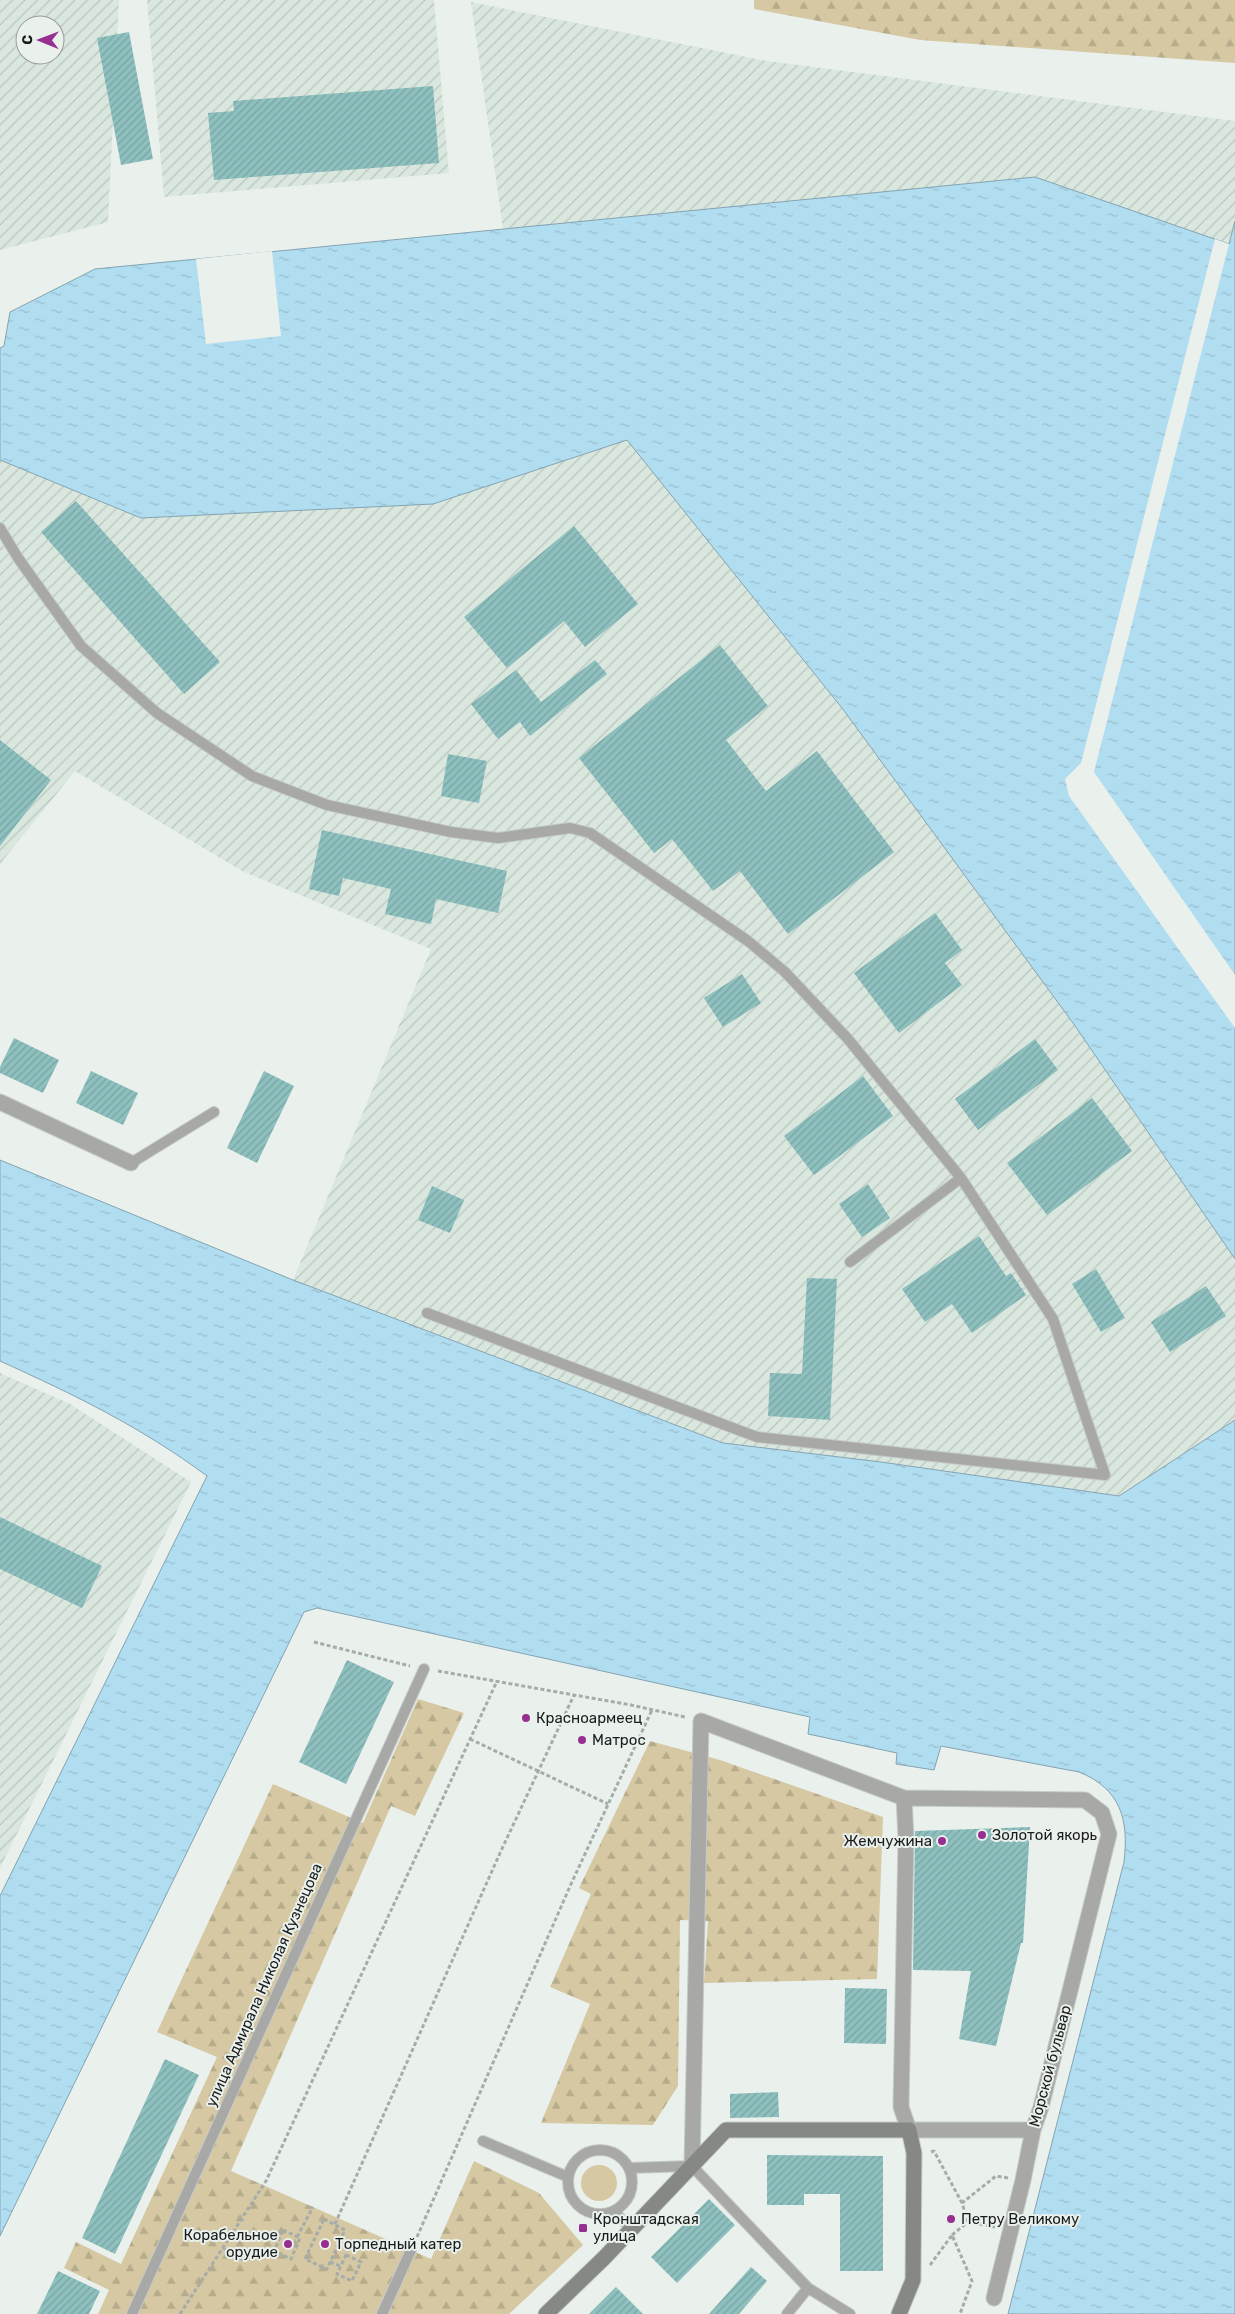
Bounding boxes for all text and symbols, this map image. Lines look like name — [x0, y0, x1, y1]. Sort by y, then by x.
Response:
north arrow — [15, 15, 65, 65]
text: С — [19, 35, 36, 45]
place label: Красноармеец — [536, 1709, 642, 1727]
marker: Красноармеец — [520, 1712, 532, 1724]
place label: Матрос — [592, 1731, 646, 1749]
marker: Матрос — [576, 1734, 588, 1746]
place label: Золотой якорь — [992, 1826, 1098, 1844]
marker: Золотой якорь — [976, 1829, 988, 1841]
place label: Жемчужина — [843, 1832, 932, 1850]
marker: Жемчужина — [936, 1835, 948, 1847]
street label: улица Адмирала Николая Кузнецова — [202, 1860, 326, 2110]
street label: Морской бульвар — [1025, 2003, 1075, 2129]
place label: Кронштадская улица — [593, 2210, 699, 2245]
place label: Петру Великому — [961, 2210, 1079, 2228]
marker: Петру Великому — [945, 2213, 957, 2225]
marker: Кронштадская улица — [577, 2222, 589, 2234]
place label: Корабельное орудие — [184, 2226, 278, 2261]
place label: Торпедный катер — [335, 2235, 461, 2253]
marker: Корабельное орудие — [282, 2238, 294, 2250]
marker: Торпедный катер — [319, 2238, 331, 2250]

